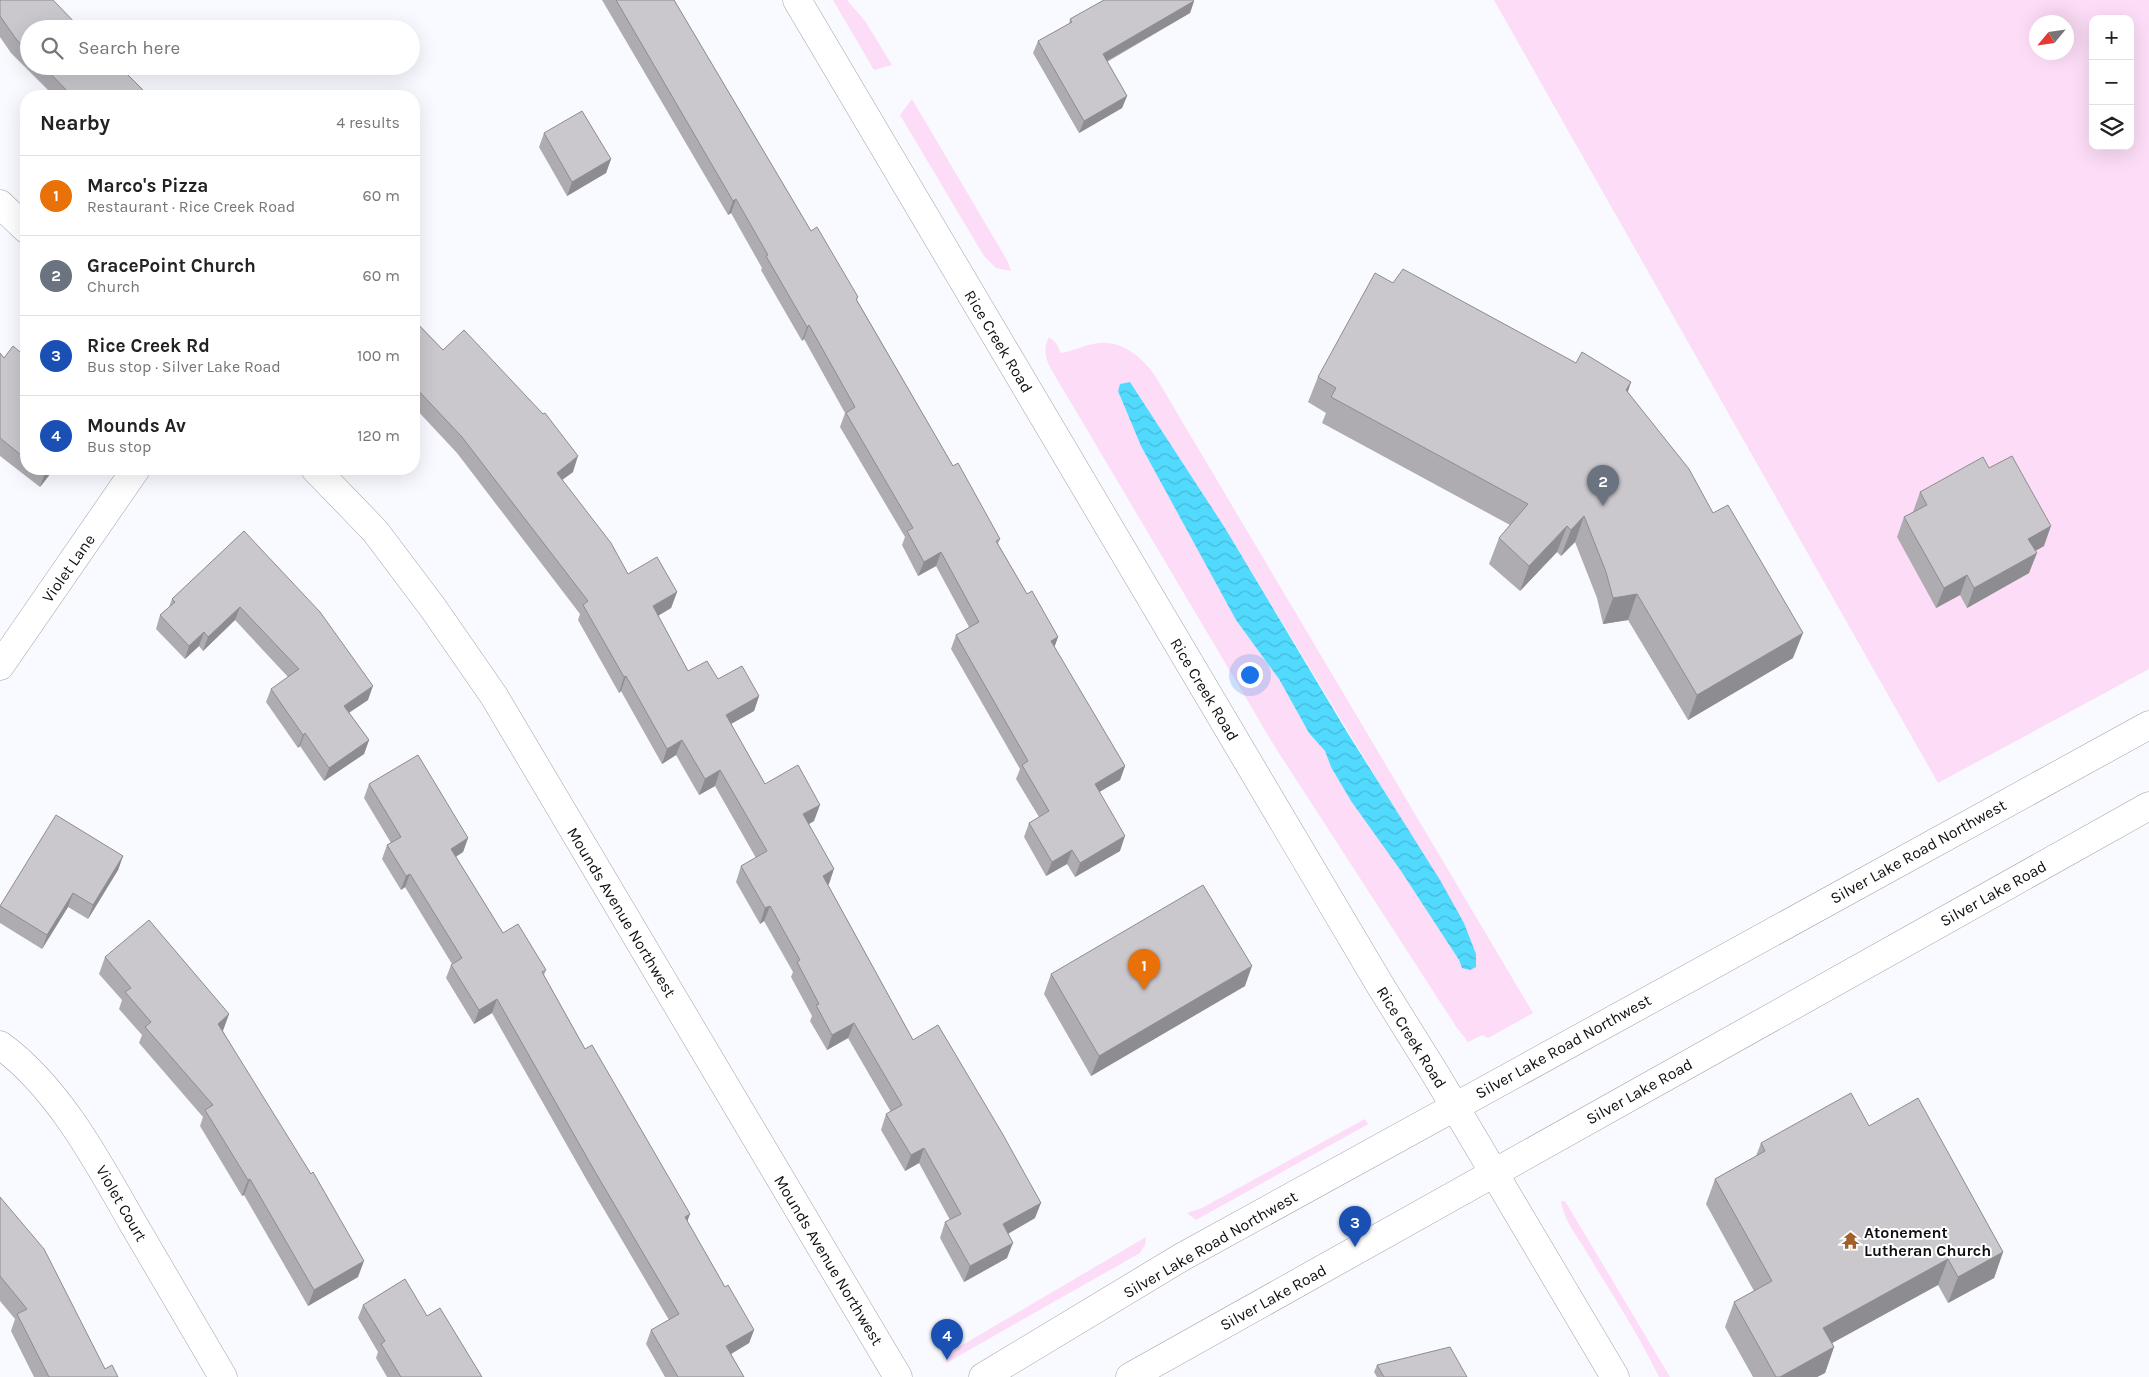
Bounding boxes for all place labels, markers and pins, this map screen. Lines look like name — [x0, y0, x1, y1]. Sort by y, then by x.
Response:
pin: 2 — [1587, 465, 1619, 506]
pin: 1 — [1128, 949, 1160, 990]
pin: 3 — [1339, 1206, 1371, 1247]
place label: Atonement Lutheran Church — [1864, 1223, 1991, 1260]
temple icon: Atonement Lutheran Church — [1840, 1231, 1860, 1251]
pin: 4 — [931, 1319, 963, 1360]

